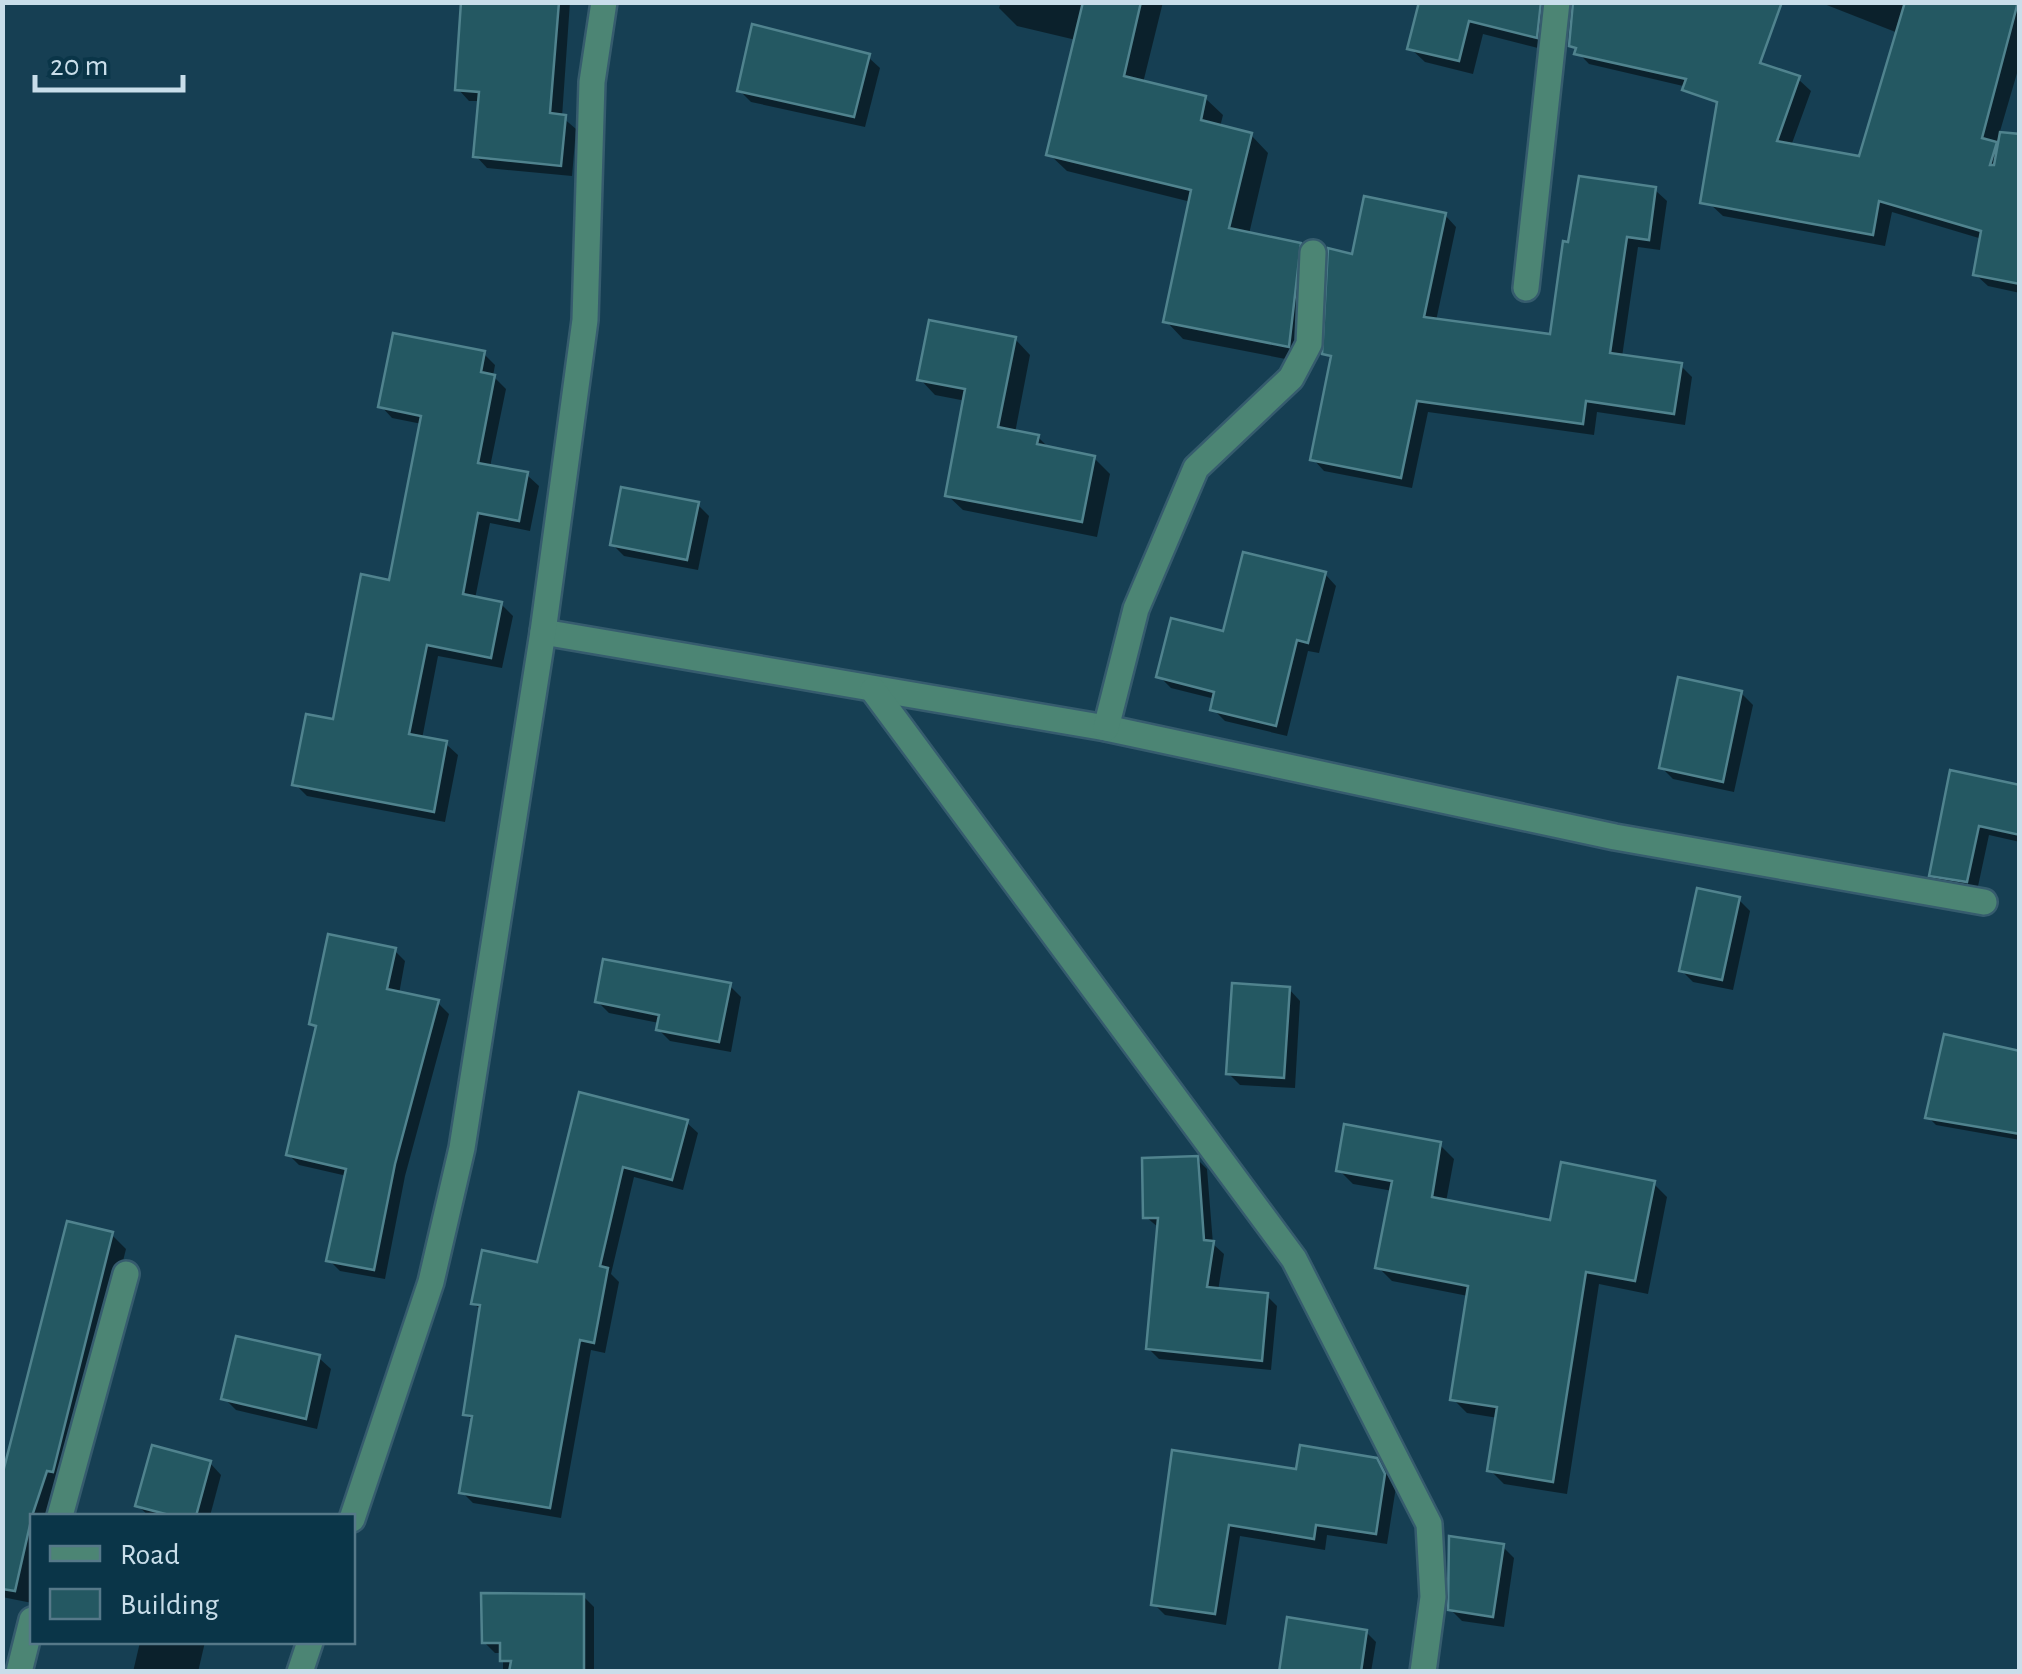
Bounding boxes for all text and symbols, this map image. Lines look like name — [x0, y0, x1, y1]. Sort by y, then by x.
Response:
scale bar — [35, 30, 182, 92]
text: 20 m — [50, 51, 108, 81]
legend — [30, 1514, 355, 1644]
text: Road — [120, 1540, 180, 1570]
text: Building — [120, 1590, 219, 1620]

